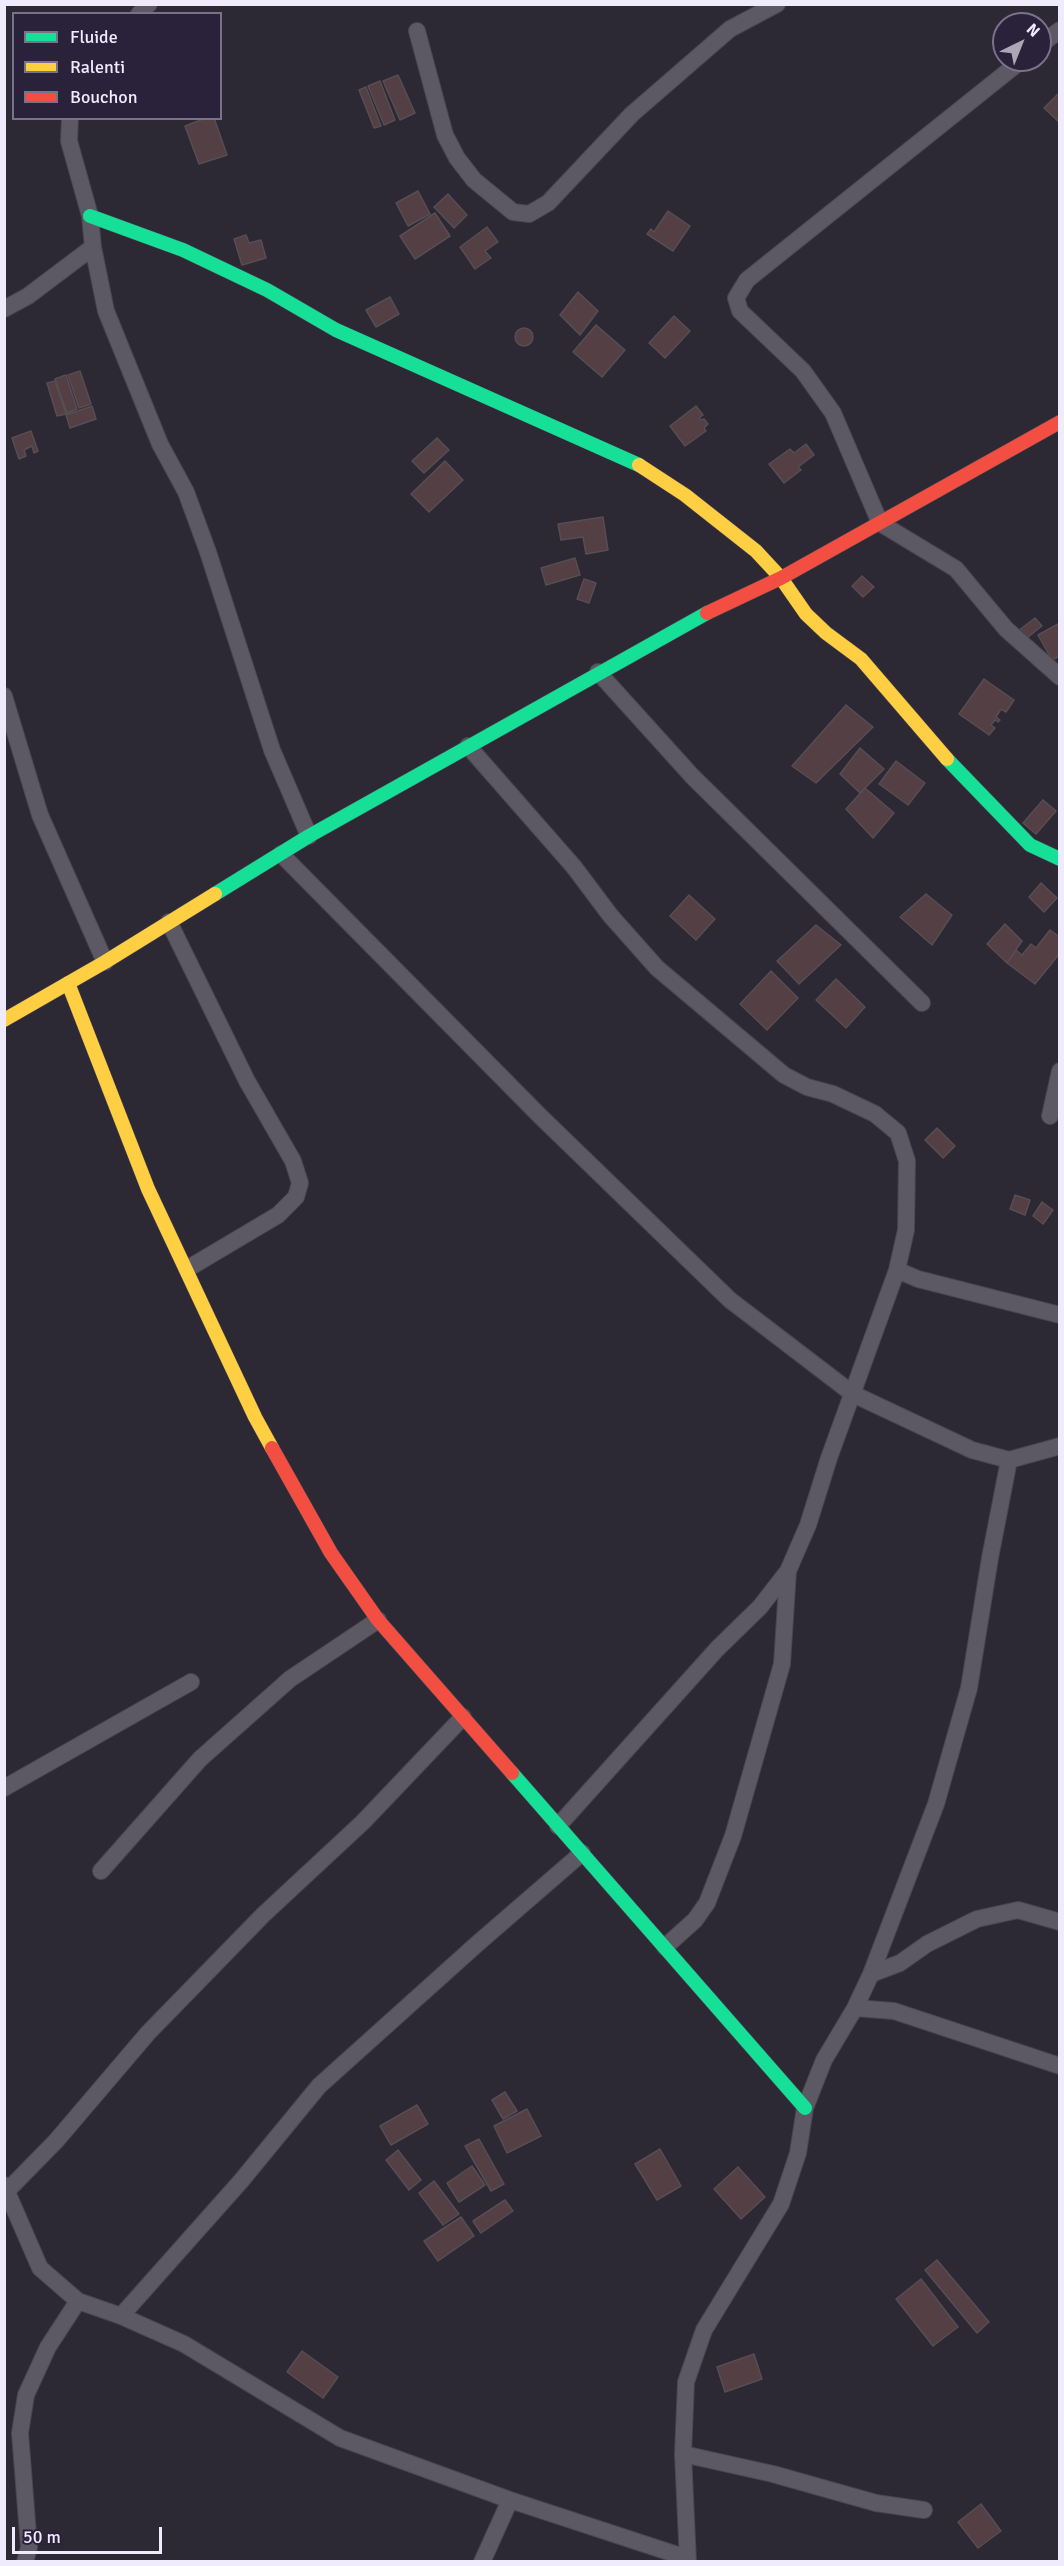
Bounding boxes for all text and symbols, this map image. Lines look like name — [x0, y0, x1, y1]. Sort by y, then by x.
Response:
legend — [12, 12, 222, 120]
north arrow — [992, 12, 1052, 72]
text: N — [1022, 19, 1044, 41]
text: Fluide — [70, 26, 118, 48]
text: Ralenti — [70, 56, 125, 78]
text: Bouchon — [70, 86, 138, 108]
scale bar — [15, 2515, 165, 2553]
text: 50 m — [23, 2526, 61, 2548]

